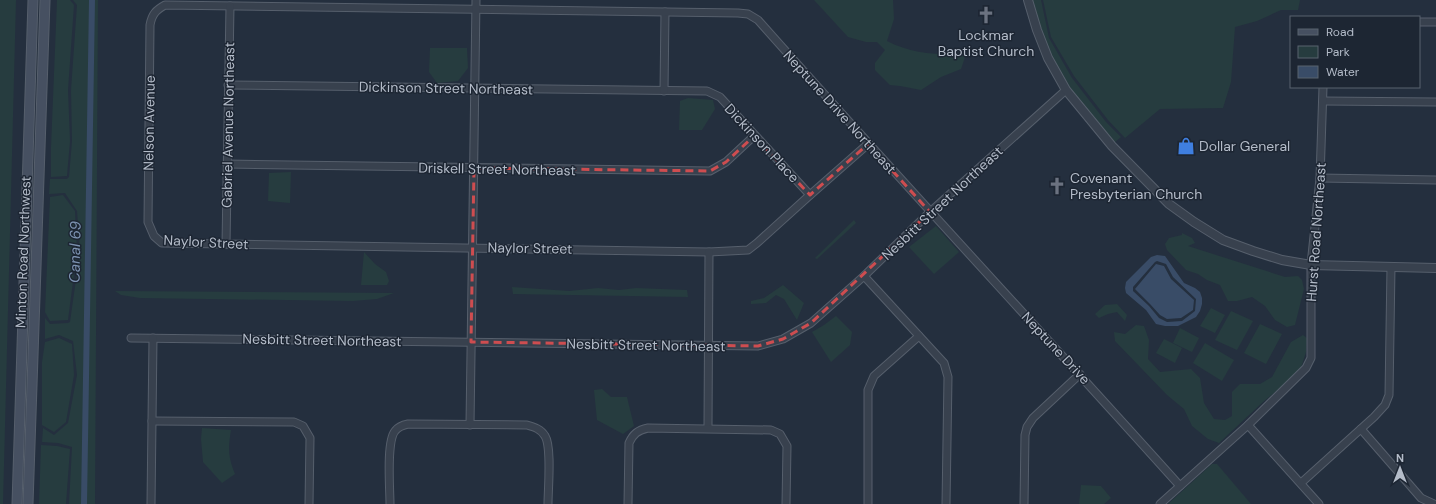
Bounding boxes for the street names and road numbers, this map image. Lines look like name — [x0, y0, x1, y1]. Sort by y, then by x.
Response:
street label: Gabriel Avenue Northeast — [218, 42, 238, 208]
street label: Neptune Drive Northeast — [780, 46, 900, 178]
street label: Nelson Avenue — [139, 75, 159, 171]
street label: Dickinson Street Northeast — [359, 77, 533, 99]
street label: Dickinson Place — [721, 100, 803, 186]
street label: Nesbitt Street Northeast — [878, 142, 1006, 264]
street label: Driskell Street Northeast — [418, 159, 576, 179]
street label: Hurst Road Northeast — [1302, 162, 1330, 302]
street label: Minton Road Northwest — [11, 176, 35, 328]
street label: Naylor Street — [163, 231, 249, 253]
street label: Naylor Street — [487, 238, 573, 258]
street label: Neptune Drive — [1018, 308, 1094, 388]
street label: Nesbitt Street Northeast — [242, 330, 402, 350]
street label: Nesbitt Street Northeast — [566, 335, 726, 355]

